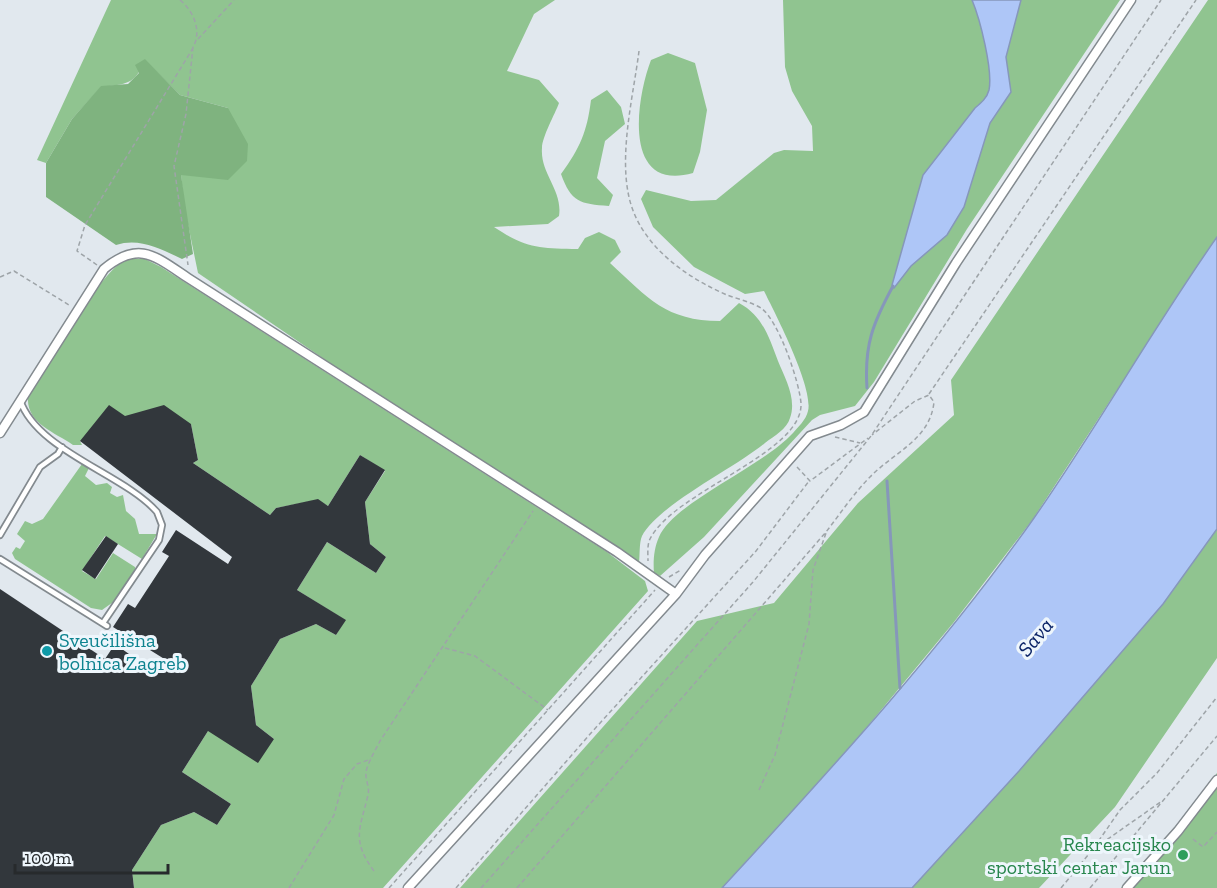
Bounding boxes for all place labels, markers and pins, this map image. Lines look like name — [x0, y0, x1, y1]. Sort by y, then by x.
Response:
place label: Sveučilišna bolnica Zagreb — [58, 628, 186, 675]
marker: Sveučilišna bolnica Zagreb — [40, 644, 54, 658]
place label: Rekreacijsko sportski centar Jarun — [987, 832, 1172, 879]
marker: Rekreacijsko sportski centar Jarun — [1176, 848, 1190, 862]

